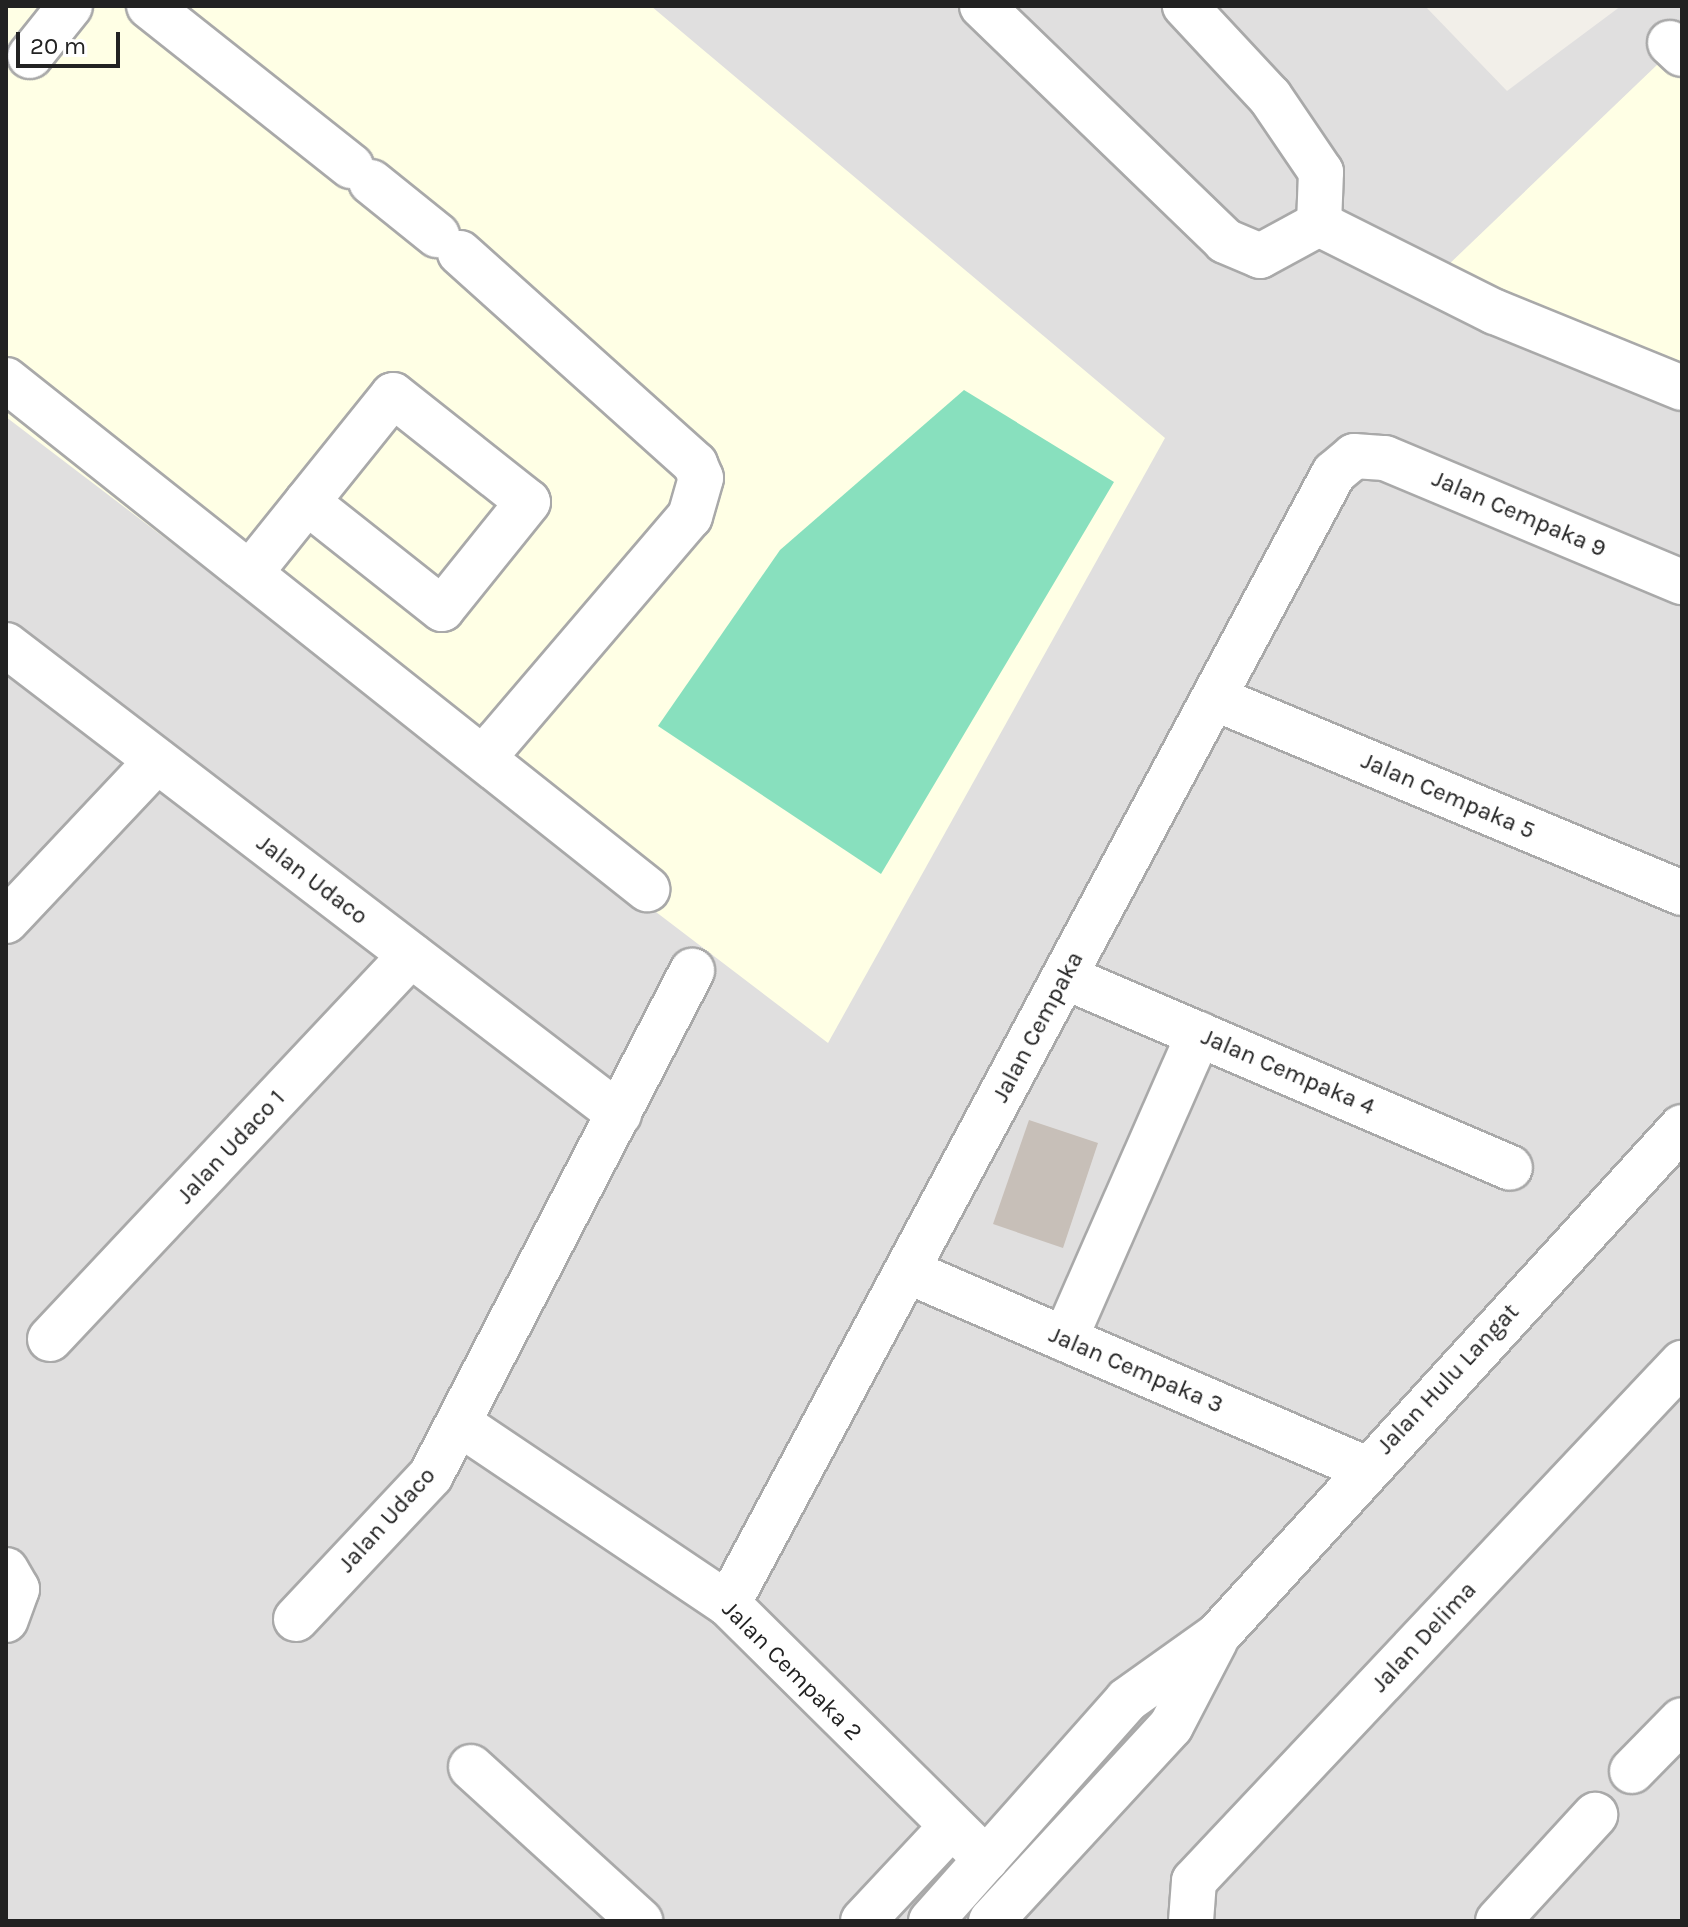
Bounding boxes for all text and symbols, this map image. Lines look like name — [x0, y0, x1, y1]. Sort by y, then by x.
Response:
scale bar — [20, 16, 124, 66]
text: 20 m — [30, 32, 86, 60]
street label: Jalan Cempaka 9 — [1428, 464, 1610, 564]
street label: Jalan Cempaka 5 — [1357, 746, 1539, 846]
street label: Jalan Udaco — [251, 829, 373, 931]
street label: Jalan Cempaka — [986, 947, 1090, 1107]
street label: Jalan Cempaka 4 — [1197, 1022, 1379, 1122]
street label: Jalan Udaco 1 — [171, 1084, 291, 1210]
street label: Jalan Hulu Langat — [1371, 1298, 1525, 1460]
street label: Jalan Cempaka 3 — [1045, 1320, 1227, 1420]
street label: Jalan Udaco — [332, 1461, 442, 1579]
street label: Jalan Delima — [1365, 1576, 1483, 1698]
street label: Jalan Cempaka 2 — [716, 1595, 868, 1747]

